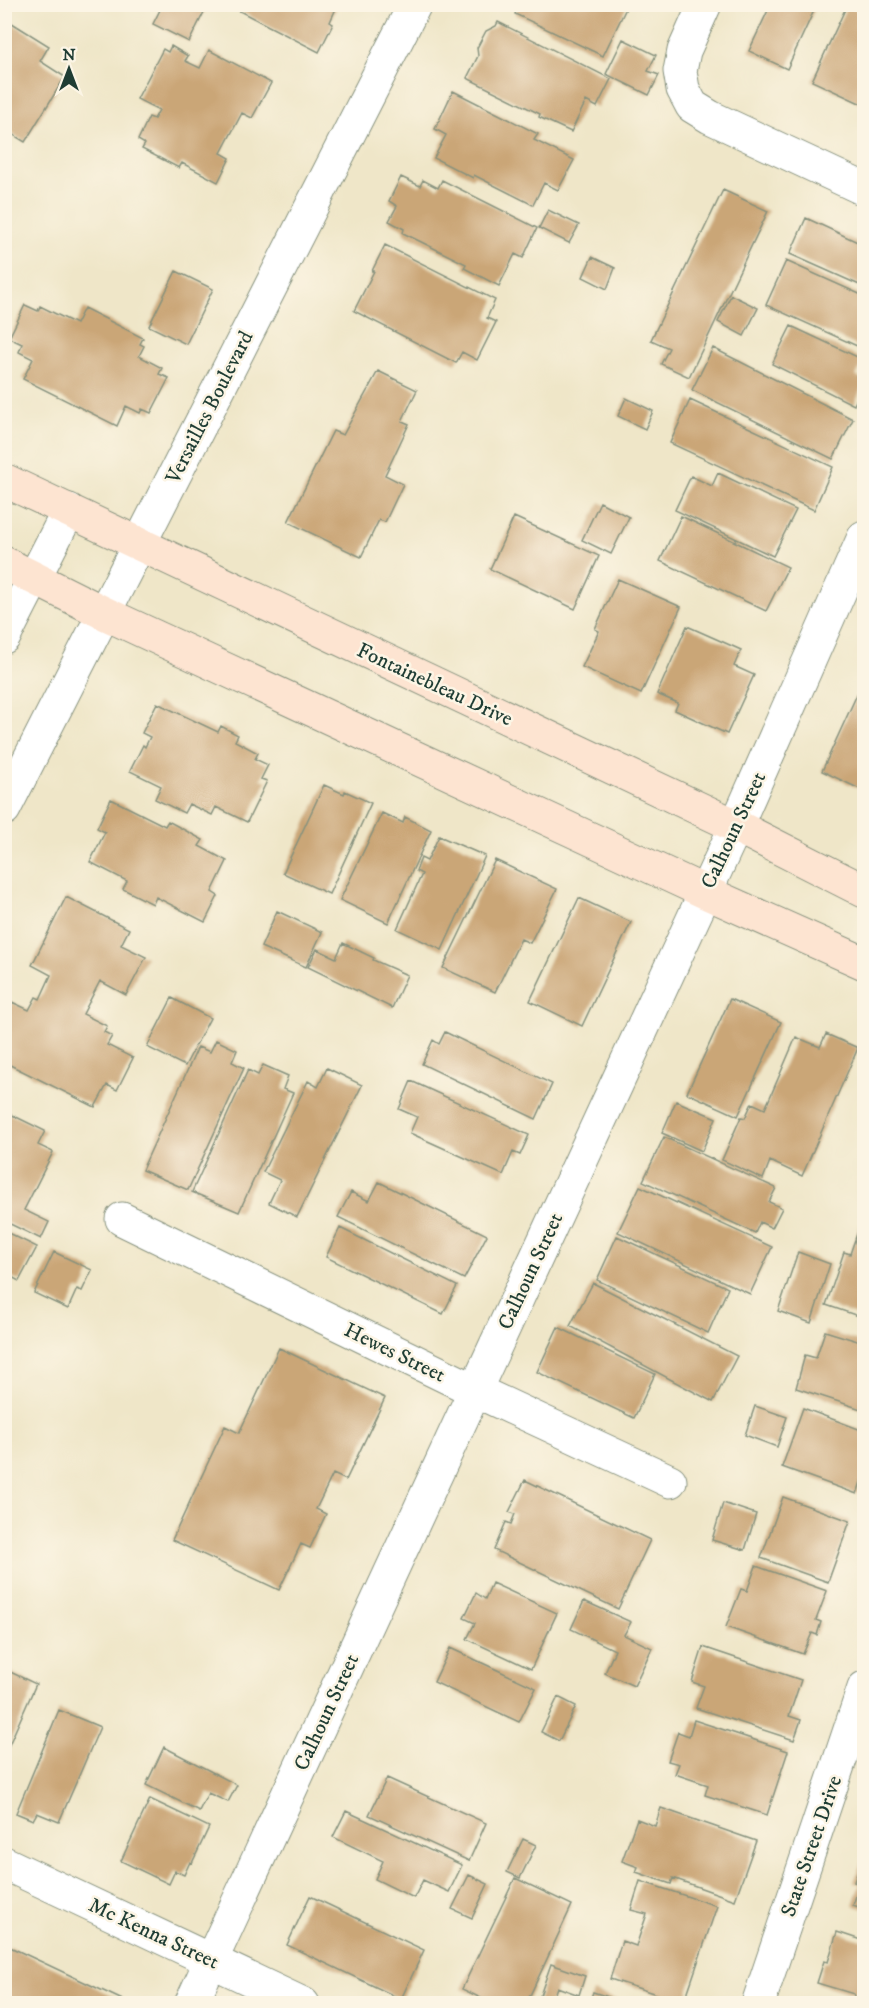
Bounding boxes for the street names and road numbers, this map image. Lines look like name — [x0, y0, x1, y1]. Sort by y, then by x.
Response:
street label: Versailles Boulevard — [160, 326, 260, 489]
street label: Fontainebleau Drive — [353, 637, 517, 733]
street label: Calhoun Street — [696, 768, 772, 893]
street label: Calhoun Street — [493, 1209, 569, 1334]
street label: Hewes Street — [340, 1317, 450, 1389]
street label: Calhoun Street — [289, 1650, 365, 1775]
street label: State Street Drive — [776, 1772, 848, 1920]
street label: Mc Kenna Street — [84, 1892, 223, 1976]

